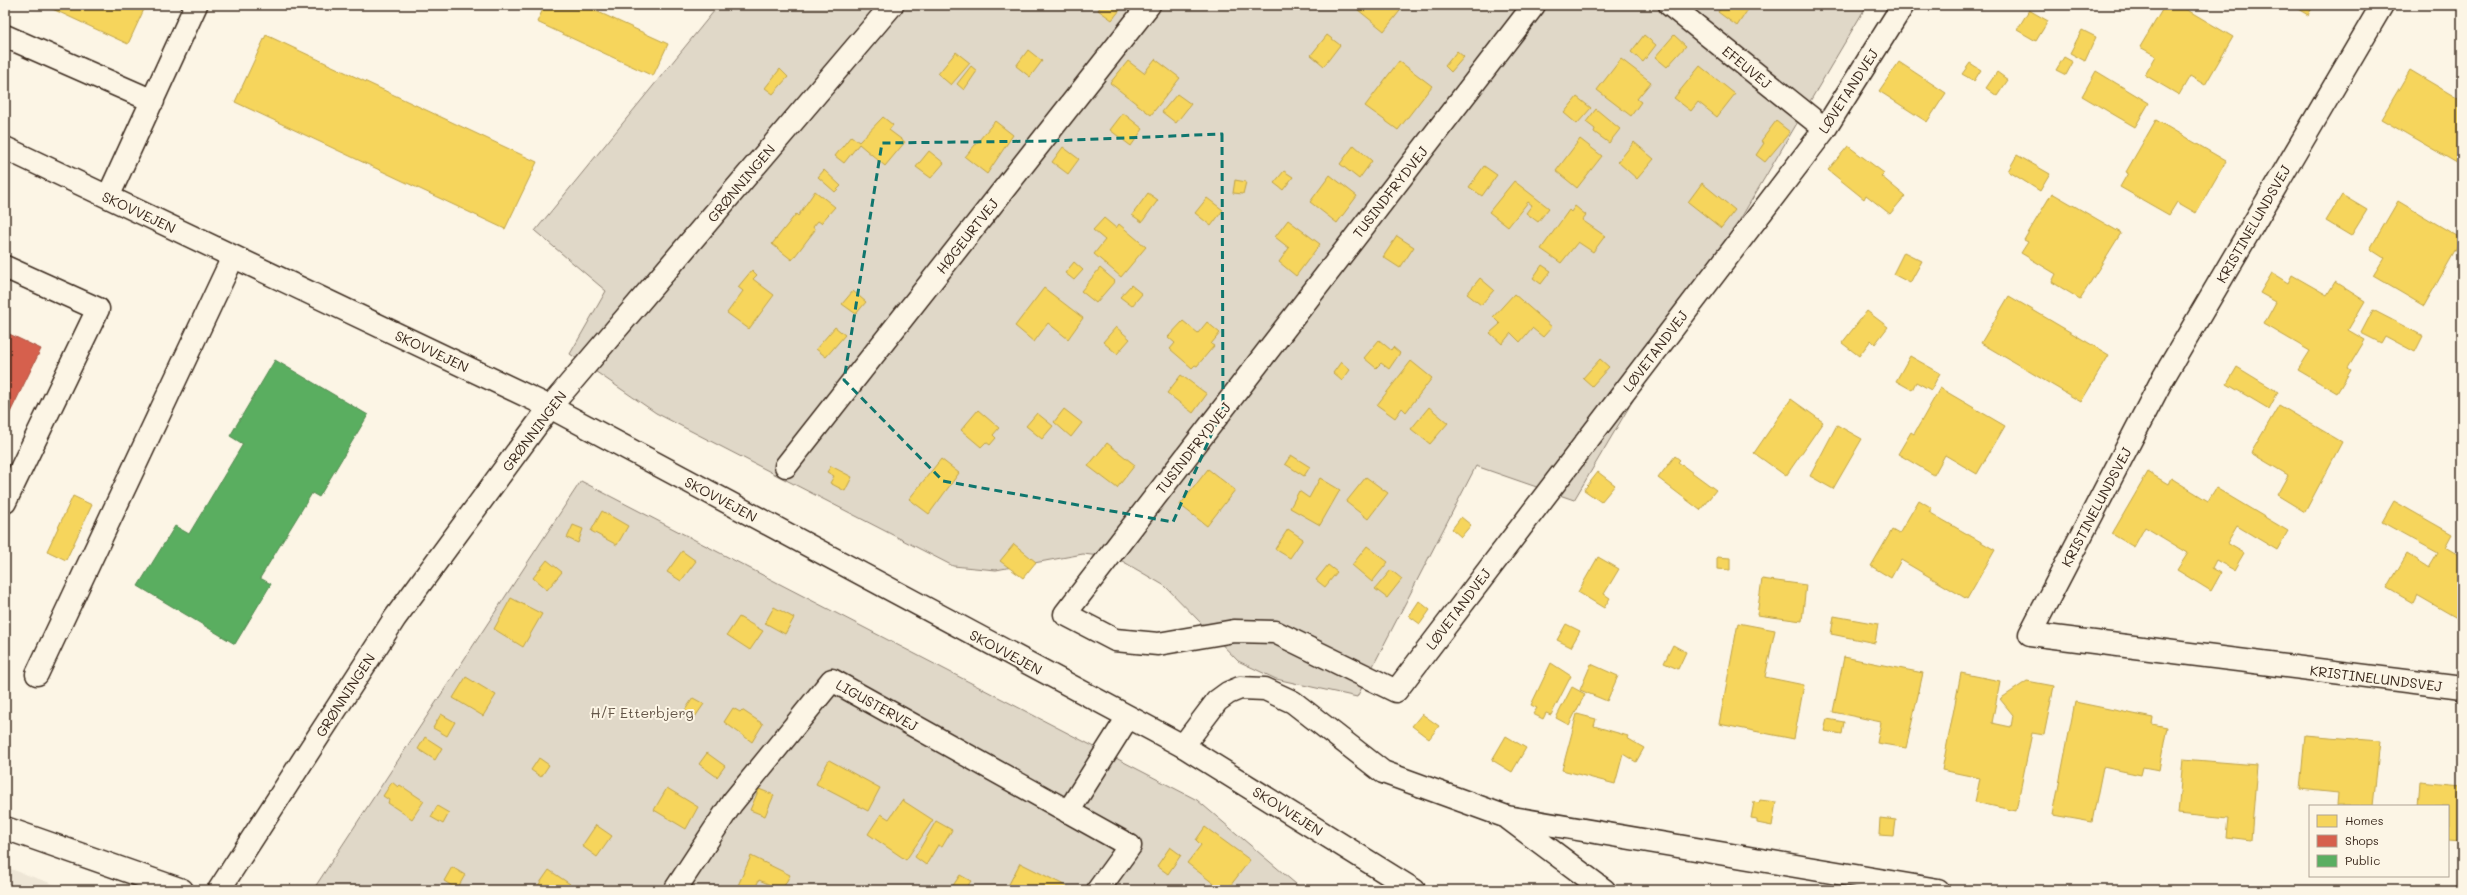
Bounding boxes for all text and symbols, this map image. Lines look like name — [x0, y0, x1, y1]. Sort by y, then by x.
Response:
street label: EFEUVEJ — [1719, 41, 1776, 93]
street label: LØVETANDVEJ — [1814, 45, 1883, 137]
street label: GRØNNINGEN — [703, 140, 779, 226]
street label: TUSINDFRYDVEJ — [1348, 142, 1432, 242]
street label: KRISTINELUNDSVEJ — [2212, 161, 2295, 286]
street label: SKOVVEJEN — [99, 187, 179, 237]
street label: HØGEURTVEJ — [932, 194, 1002, 277]
street label: LØVETANDVEJ — [1618, 306, 1692, 395]
street label: SKOVVEJEN — [392, 326, 472, 376]
street label: GRØNNINGEN — [497, 387, 571, 475]
street label: TUSINDFRYDVEJ — [1151, 398, 1235, 498]
street label: KRISTINELUNDSVEJ — [2056, 444, 2136, 570]
street label: SKOVVEJEN — [681, 472, 761, 526]
street label: LØVETANDVEJ — [1421, 564, 1495, 653]
street label: SKOVVEJEN — [966, 625, 1046, 679]
street label: GRØNNINGEN — [311, 649, 379, 741]
street label: KRISTINELUNDSVEJ — [2309, 660, 2443, 696]
street label: LIGUSTERVEJ — [833, 675, 921, 735]
park label: H/F Etterbjerg — [590, 703, 694, 722]
street label: SKOVVEJEN — [1249, 782, 1327, 840]
legend — [2309, 805, 2449, 877]
text: Homes — [2345, 812, 2384, 828]
text: Shops — [2345, 832, 2379, 848]
text: Public — [2345, 852, 2380, 868]

